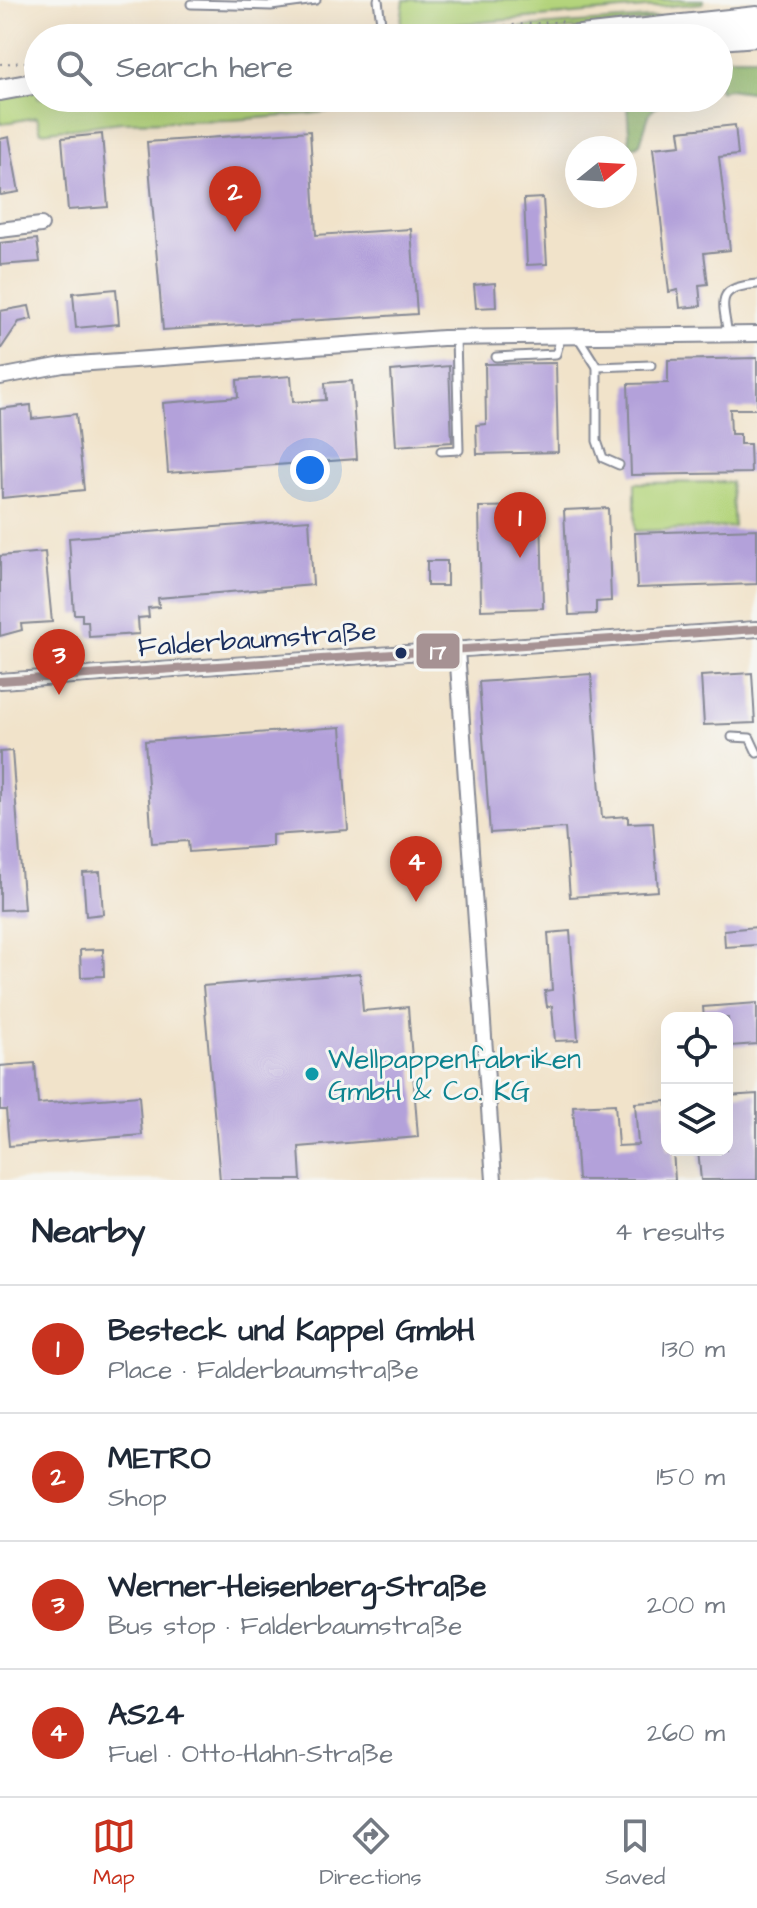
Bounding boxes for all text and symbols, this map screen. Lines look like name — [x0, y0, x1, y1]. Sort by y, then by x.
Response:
search box — [24, 24, 733, 112]
icon: search — [52, 46, 96, 90]
text: Search here — [116, 47, 293, 89]
north arrow — [565, 136, 637, 208]
pin: 2 — [209, 166, 261, 232]
your location — [290, 450, 330, 490]
pin: 1 — [494, 492, 546, 558]
street label: Falderbaumstraße — [136, 612, 378, 667]
pin: 3 — [33, 629, 85, 695]
line badge: 17 — [415, 632, 461, 670]
text: 17 — [430, 637, 447, 668]
unlabelled marker — [393, 645, 409, 661]
pin: 4 — [390, 836, 442, 902]
map controls — [661, 1012, 733, 1156]
button: locate — [661, 1012, 733, 1084]
place label: Wellpappenfabriken GmbH & Co. KG — [328, 1040, 581, 1111]
marker: Wellpappenfabriken GmbH & Co. KG — [303, 1065, 321, 1083]
button: layers — [661, 1084, 733, 1156]
text: Nearby — [32, 1208, 146, 1256]
text: 4 results — [615, 1214, 725, 1250]
text: Besteck und Kappel GmbH — [108, 1310, 475, 1352]
text: 1 — [56, 1331, 60, 1367]
text: 130 m — [661, 1331, 725, 1367]
text: Place · Falderbaumstraße — [108, 1352, 419, 1388]
text: METRO — [108, 1438, 211, 1480]
text: 2 — [51, 1459, 65, 1495]
text: 150 m — [656, 1459, 725, 1495]
text: Shop — [108, 1480, 167, 1516]
text: Werner-Heisenberg-Straße — [108, 1566, 487, 1608]
text: 3 — [51, 1587, 65, 1623]
text: 200 m — [647, 1587, 725, 1623]
text: Bus stop · Falderbaumstraße — [108, 1608, 462, 1644]
text: AS24 — [108, 1694, 184, 1736]
text: 4 — [49, 1715, 67, 1751]
text: 260 m — [647, 1715, 725, 1751]
text: Fuel · Otto-Hahn-Straße — [108, 1736, 393, 1772]
tab: Map — [92, 1814, 136, 1893]
tab: Directions — [319, 1814, 422, 1893]
tab: Saved — [605, 1814, 665, 1893]

